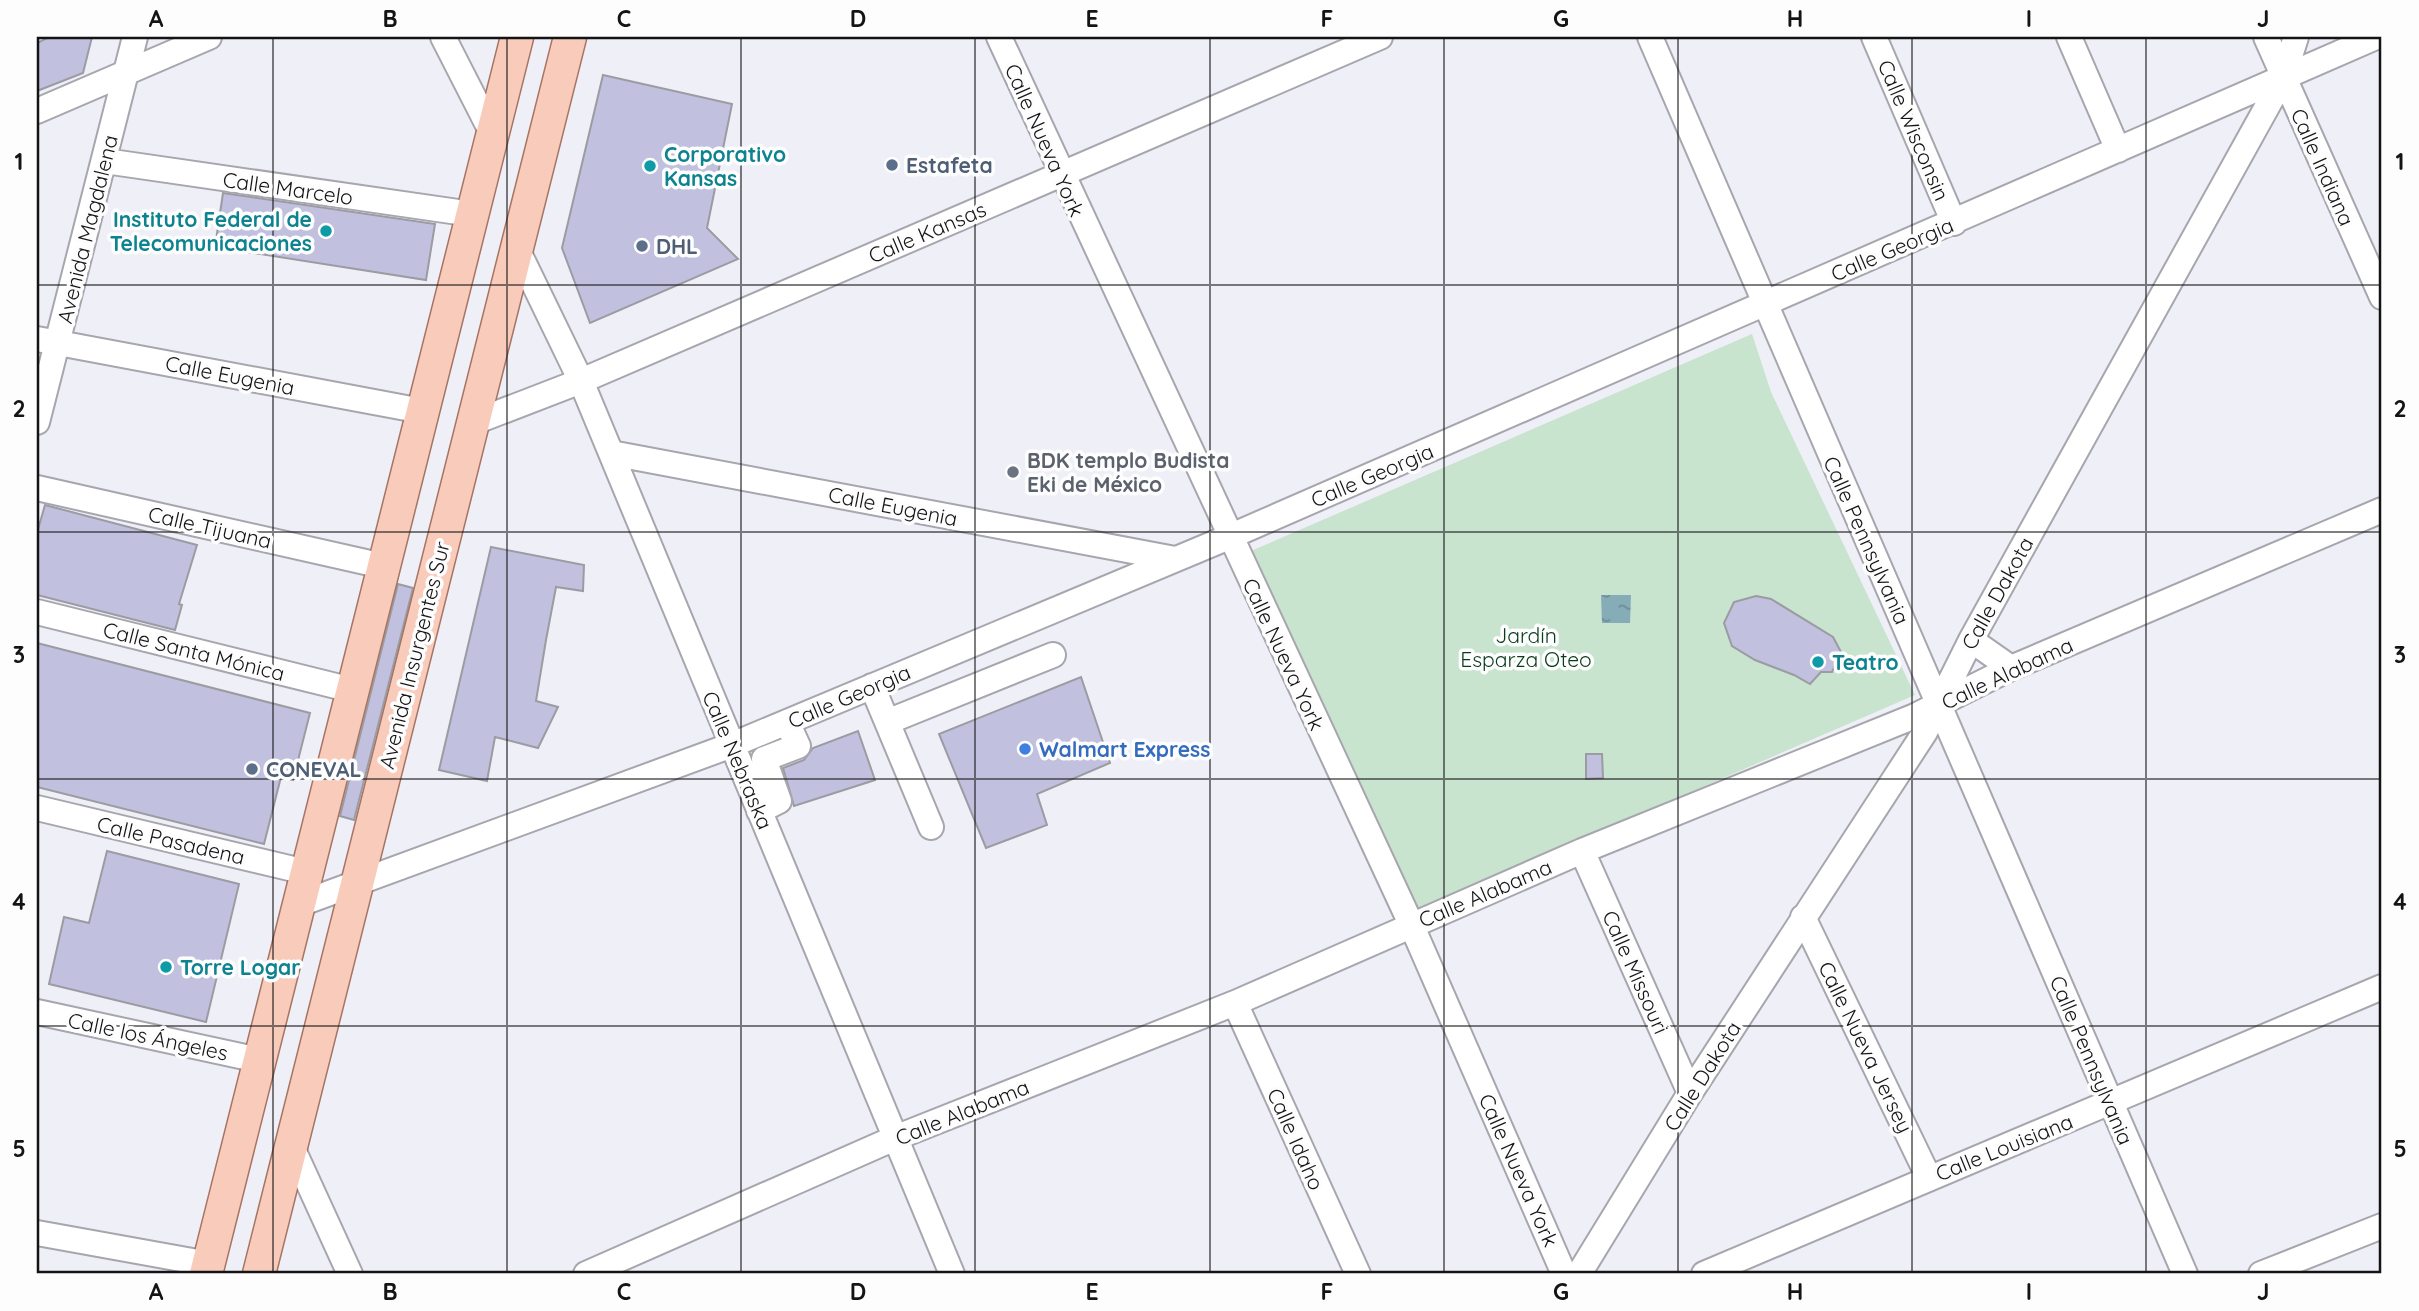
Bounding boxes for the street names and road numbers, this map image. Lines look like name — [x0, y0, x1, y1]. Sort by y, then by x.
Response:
street label: Calle Wisconsin — [1873, 56, 1955, 204]
street label: Calle Nueva York — [1000, 59, 1090, 221]
street label: Calle Indiana — [2286, 104, 2360, 230]
street label: Avenida Magdalena — [51, 132, 123, 326]
street label: Calle Marcelo — [221, 166, 355, 210]
street label: Calle Kansas — [864, 196, 990, 268]
street label: Calle Georgia — [1827, 211, 1957, 287]
street label: Calle Eugenia — [163, 350, 297, 400]
street label: Calle Georgia — [1307, 437, 1437, 513]
street label: Calle Pennsylvania — [1818, 452, 1916, 628]
street label: Calle Eugenia — [826, 481, 960, 531]
street label: Calle Tijuana — [146, 500, 274, 554]
street label: Calle Dakota — [1955, 532, 2039, 654]
street label: Avenida Insurgentes Sur — [373, 539, 455, 771]
street label: Calle Nueva York — [1237, 574, 1331, 734]
street label: Calle Santa Mónica — [101, 616, 287, 686]
street label: Calle Alabama — [1937, 631, 2077, 715]
street label: Calle Georgia — [784, 658, 914, 734]
street label: Calle Nebraska — [697, 687, 779, 833]
street label: Calle Pasadena — [95, 810, 247, 870]
street label: Calle Alabama — [1415, 853, 1555, 933]
street label: Calle Missouri — [1597, 906, 1675, 1038]
street label: Calle Nueva Jersey — [1813, 957, 1919, 1137]
street label: Calle Pennsylvania — [2045, 972, 2139, 1148]
street label: Calle los Ángeles — [66, 1006, 230, 1066]
street label: Calle Dakota — [1658, 1016, 1746, 1136]
street label: Calle Alabama — [891, 1073, 1033, 1151]
street label: Calle Idaho — [1262, 1084, 1330, 1194]
street label: Calle Nueva York — [1474, 1089, 1564, 1251]
street label: Calle Louisiana — [1932, 1108, 2076, 1186]

